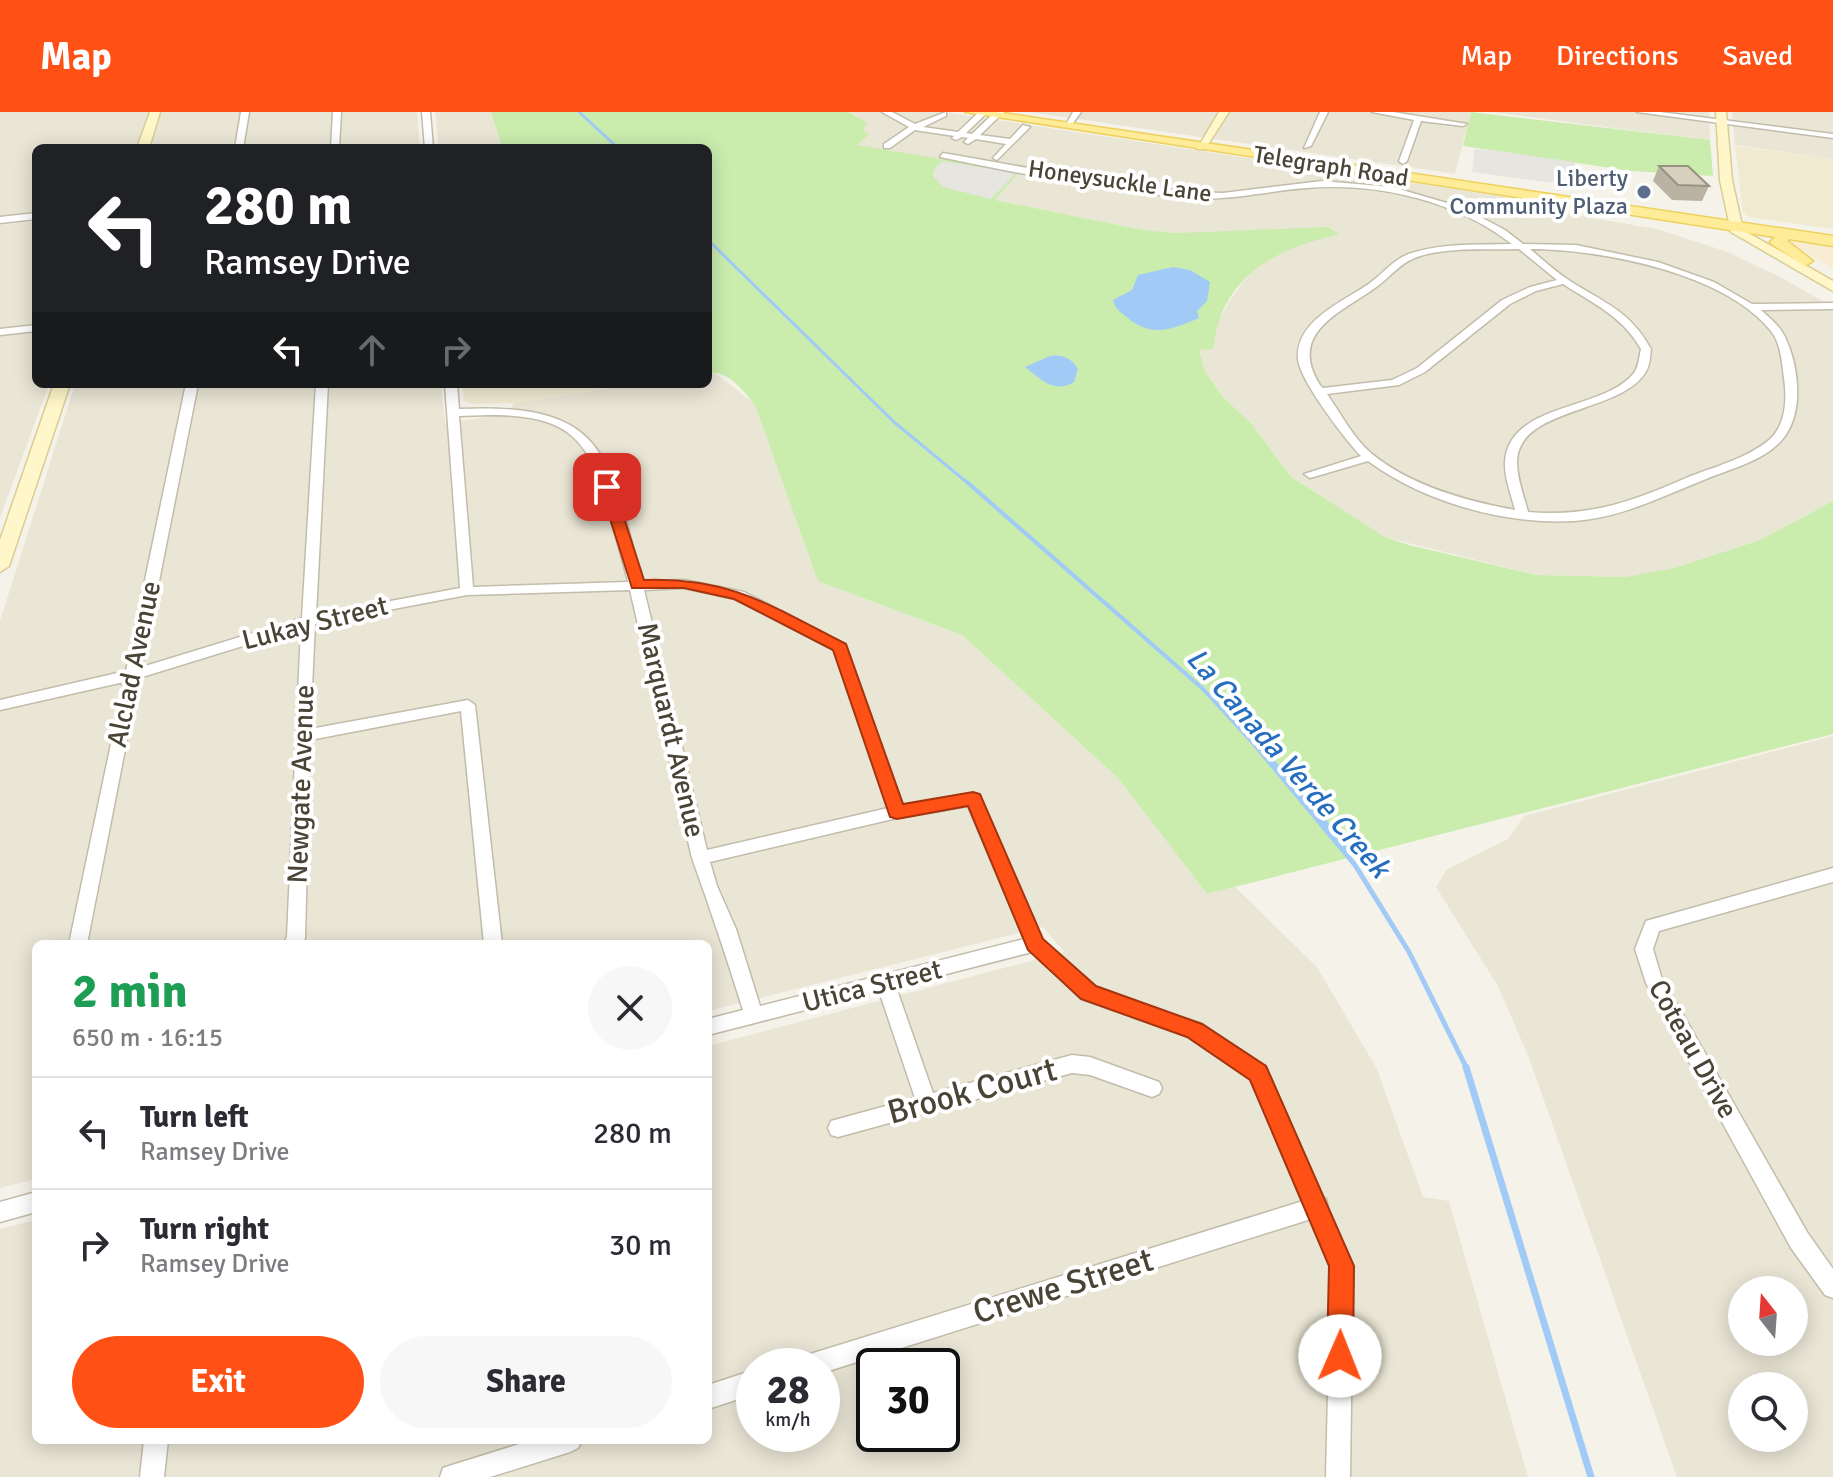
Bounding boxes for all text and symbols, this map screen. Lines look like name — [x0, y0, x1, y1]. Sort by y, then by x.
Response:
text: Map — [40, 33, 112, 80]
text: Map — [1460, 39, 1512, 73]
text: Directions — [1556, 39, 1678, 73]
text: Saved — [1722, 39, 1793, 73]
street label: Telegraph Road — [1251, 139, 1411, 193]
street label: Honeysuckle Lane — [1026, 153, 1214, 209]
place label: Liberty Community Plaza — [1450, 163, 1628, 221]
text: 280 m — [204, 171, 352, 240]
icon: left — [72, 176, 176, 280]
marker: Liberty Community Plaza — [1635, 183, 1653, 201]
text: Ramsey Drive — [204, 240, 411, 285]
icon: left — [266, 328, 310, 372]
icon: ahead — [350, 328, 394, 372]
icon: right — [434, 328, 478, 372]
pin — [573, 453, 641, 521]
icon: arrive — [585, 465, 629, 509]
street label: Alclad Avenue — [100, 578, 168, 750]
street label: Lukay Street — [238, 588, 392, 658]
street label: Marquardt Avenue — [630, 619, 712, 841]
water label: La Canada Verde Creek — [1178, 641, 1400, 888]
street label: Newgate Avenue — [281, 684, 321, 884]
street label: Utica Street — [799, 952, 946, 1020]
text: 2 min — [72, 962, 188, 1021]
button: close — [588, 966, 672, 1050]
street label: Coteau Drive — [1641, 974, 1745, 1124]
text: 650 m · 16:15 — [72, 1022, 223, 1054]
street label: Brook Court — [883, 1048, 1061, 1134]
text: Turn left — [140, 1099, 249, 1136]
icon: left — [72, 1111, 116, 1155]
text: 280 m — [593, 1115, 672, 1152]
text: Ramsey Drive — [140, 1136, 289, 1168]
text: Turn right — [140, 1211, 269, 1248]
icon: right — [72, 1223, 116, 1267]
text: 30 m — [609, 1227, 672, 1264]
street label: Crewe Street — [968, 1239, 1158, 1333]
text: Ramsey Drive — [140, 1248, 289, 1280]
north arrow — [1728, 1276, 1808, 1356]
map controls — [1728, 1276, 1808, 1452]
position arrow — [1298, 1314, 1382, 1398]
button: Exit — [72, 1336, 364, 1428]
button: Share — [380, 1336, 672, 1428]
speed limit sign: 30 — [856, 1348, 960, 1452]
text: 28 — [766, 1365, 810, 1415]
button: search — [1728, 1372, 1808, 1452]
text: km/h — [765, 1407, 811, 1432]

